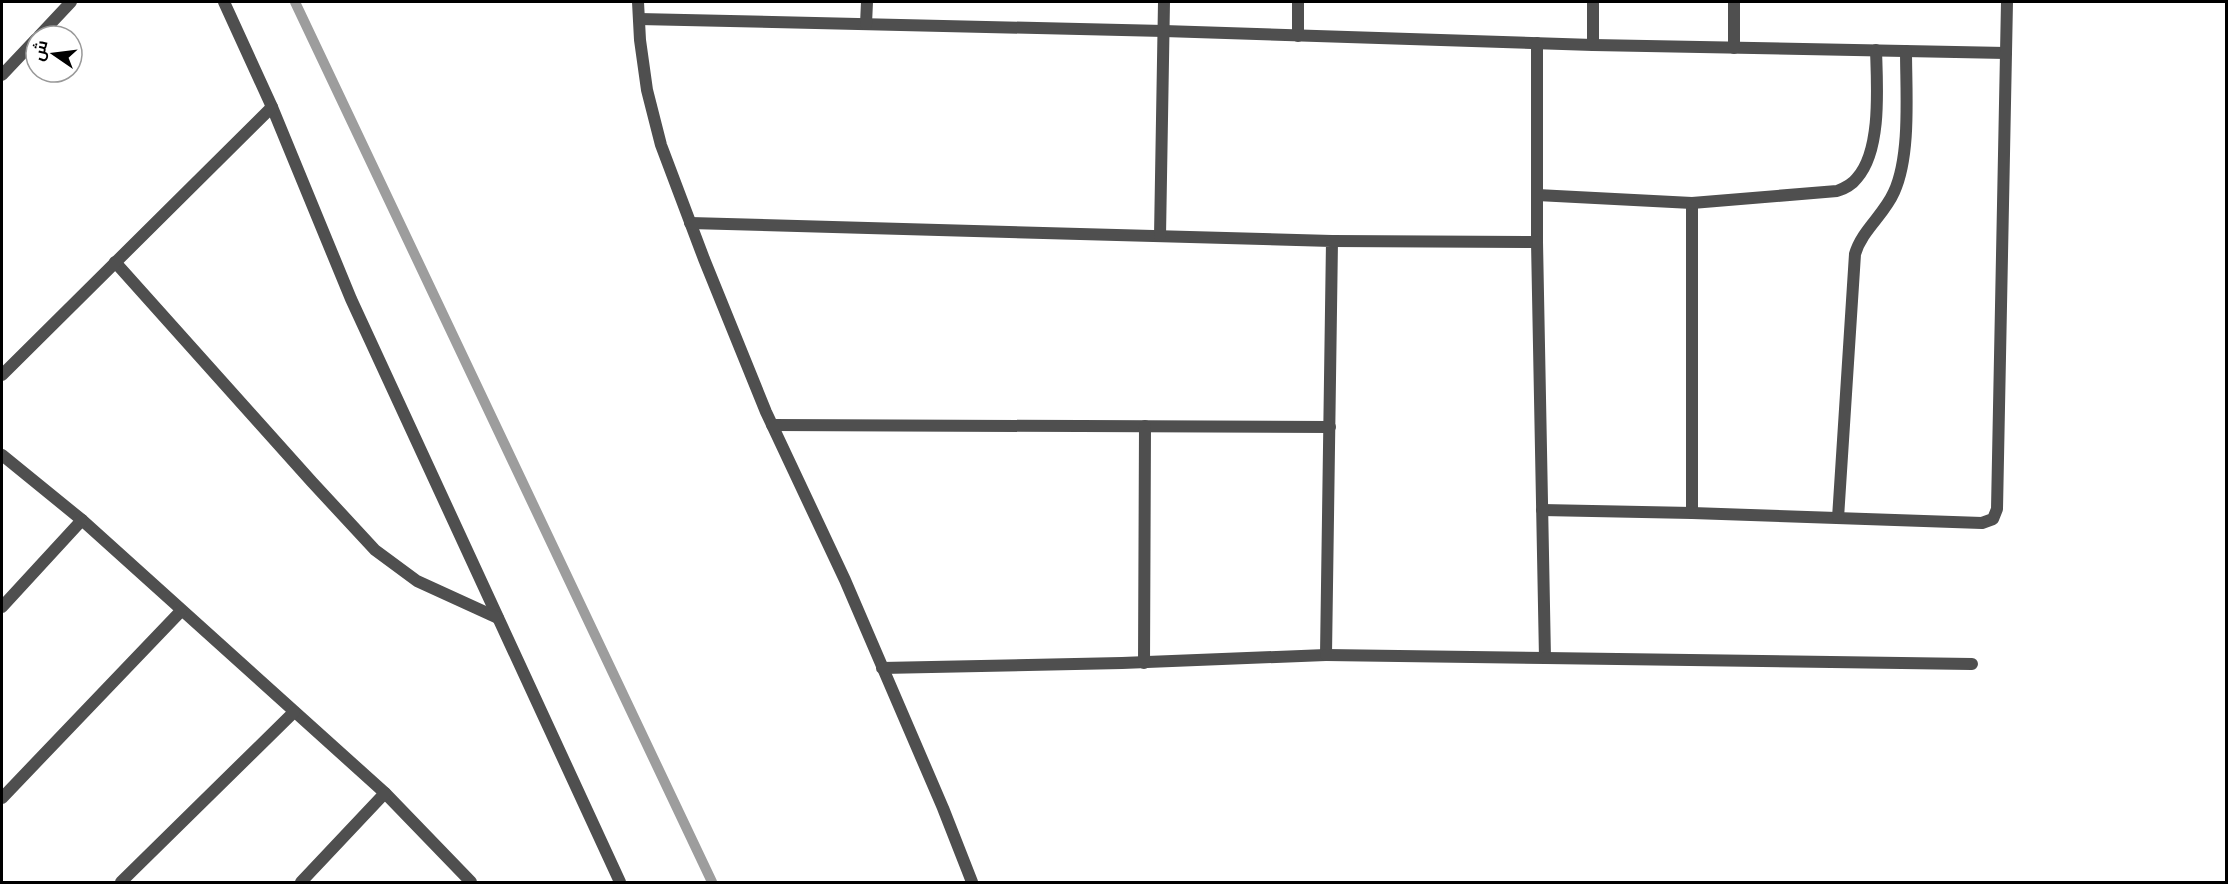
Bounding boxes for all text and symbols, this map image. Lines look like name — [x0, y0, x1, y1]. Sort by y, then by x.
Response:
north arrow — [24, 24, 84, 84]
text: ش — [28, 38, 52, 63]

